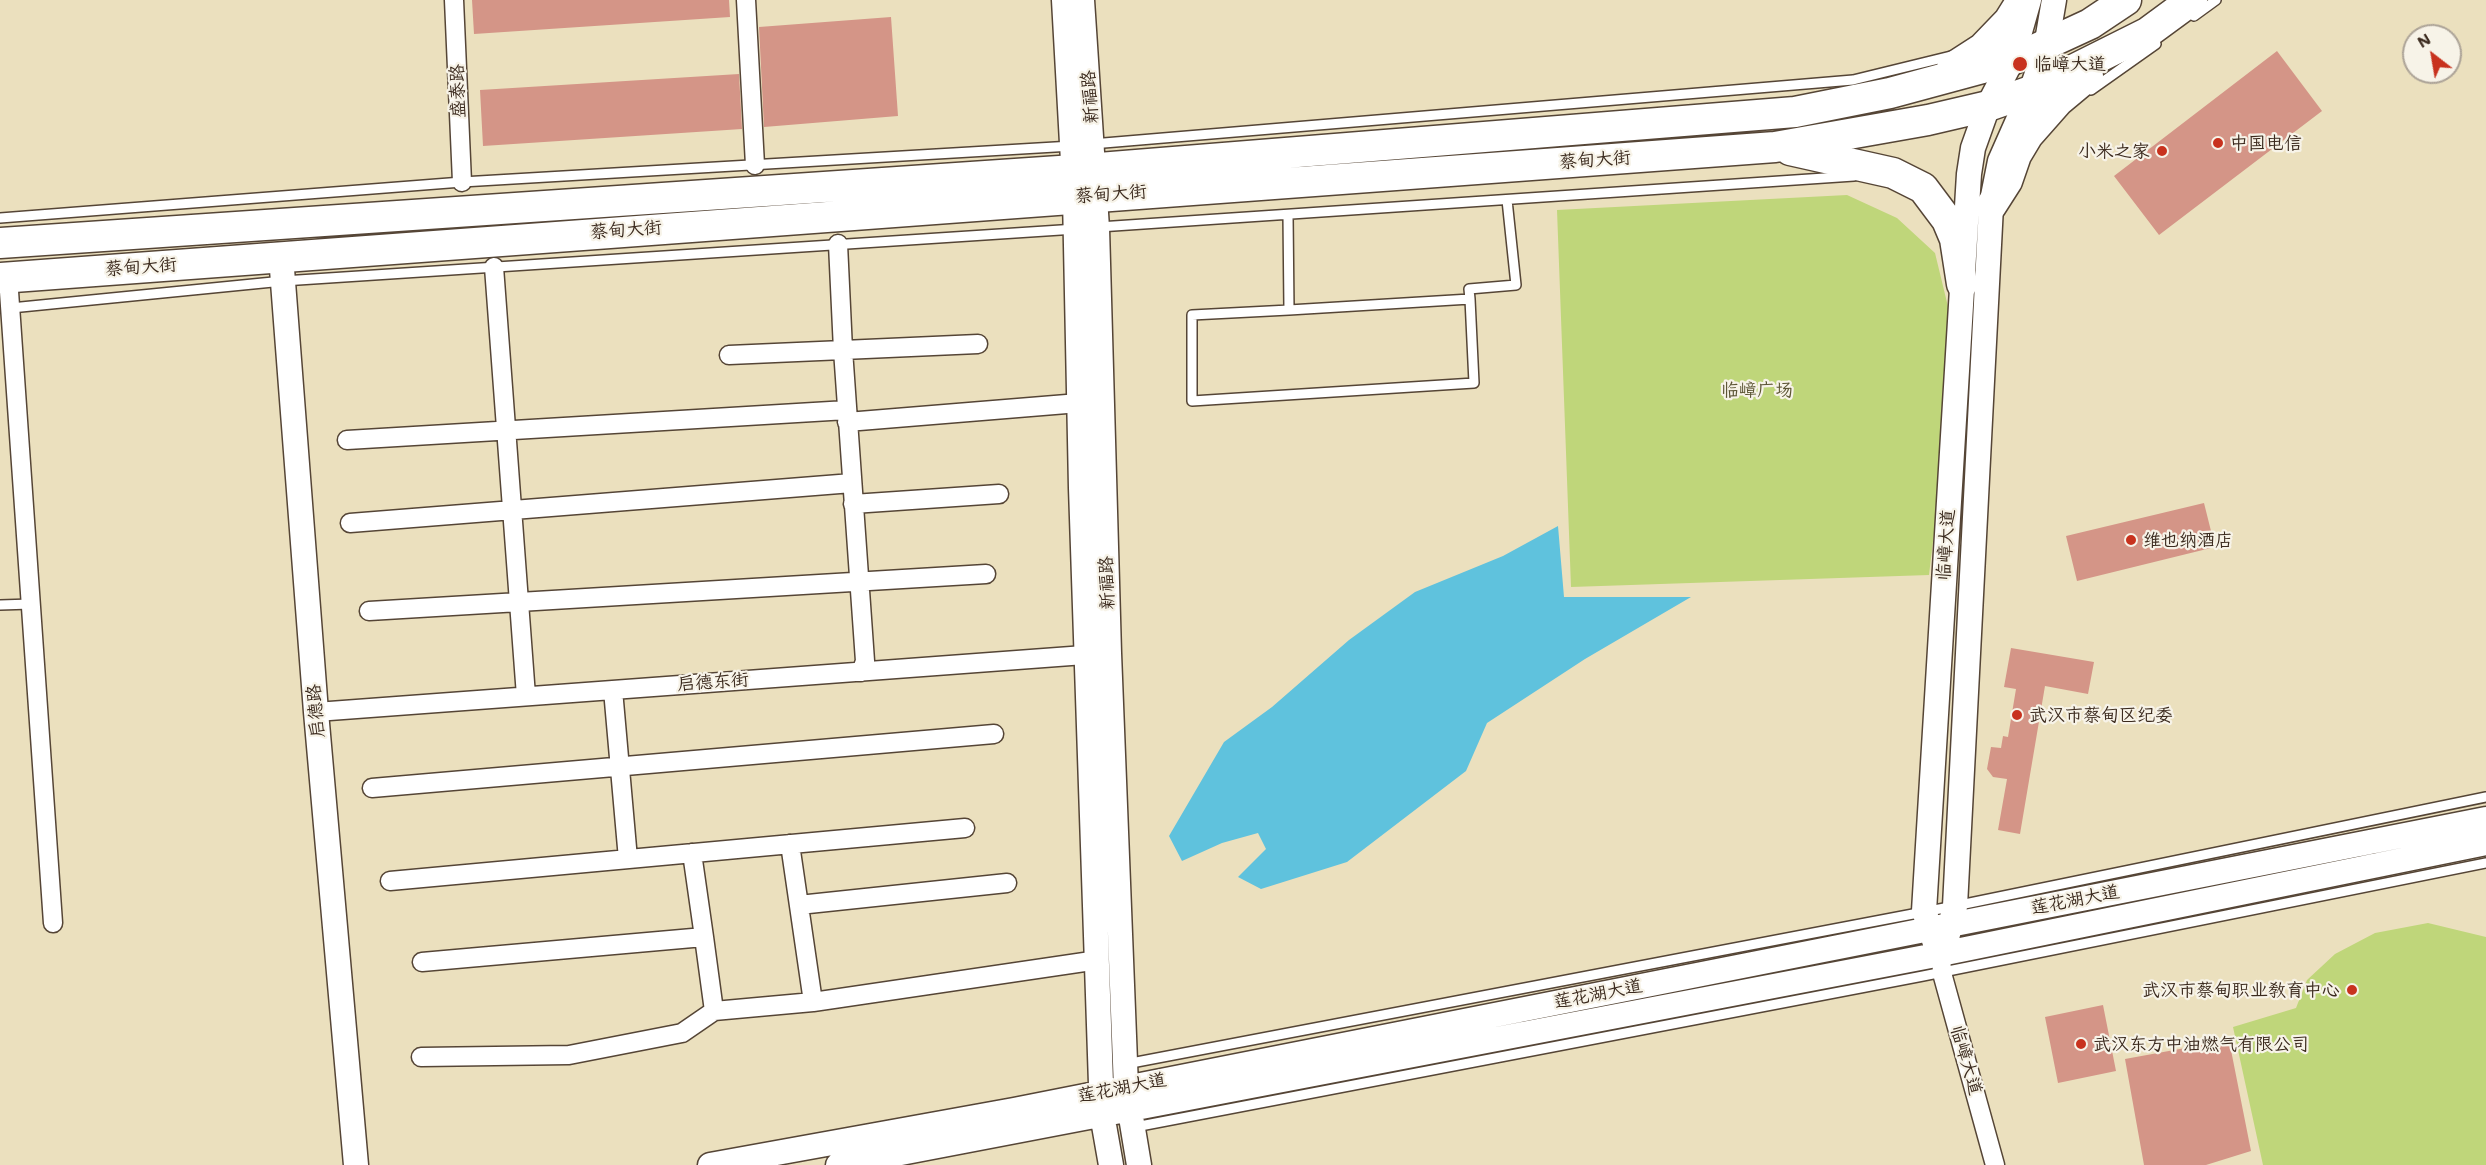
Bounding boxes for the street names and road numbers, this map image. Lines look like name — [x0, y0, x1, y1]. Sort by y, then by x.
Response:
street label: 盛泰路 — [446, 64, 470, 118]
street label: 新福路 — [1077, 69, 1103, 125]
street label: 蔡甸大街 — [1558, 147, 1632, 173]
street label: 蔡甸大街 — [1074, 181, 1148, 207]
street label: 蔡甸大街 — [589, 217, 663, 243]
street label: 蔡甸大街 — [104, 254, 178, 280]
street label: 临嶂大道 — [1933, 508, 1959, 582]
street label: 新福路 — [1095, 556, 1119, 610]
street label: 启德东街 — [676, 669, 750, 695]
street label: 启德路 — [303, 683, 329, 739]
street label: 莲花湖大道 — [2029, 881, 2121, 919]
street label: 莲花湖大道 — [1552, 975, 1644, 1013]
street label: 临嶂大道 — [1946, 1022, 1986, 1098]
street label: 莲花湖大道 — [1076, 1069, 1168, 1107]

